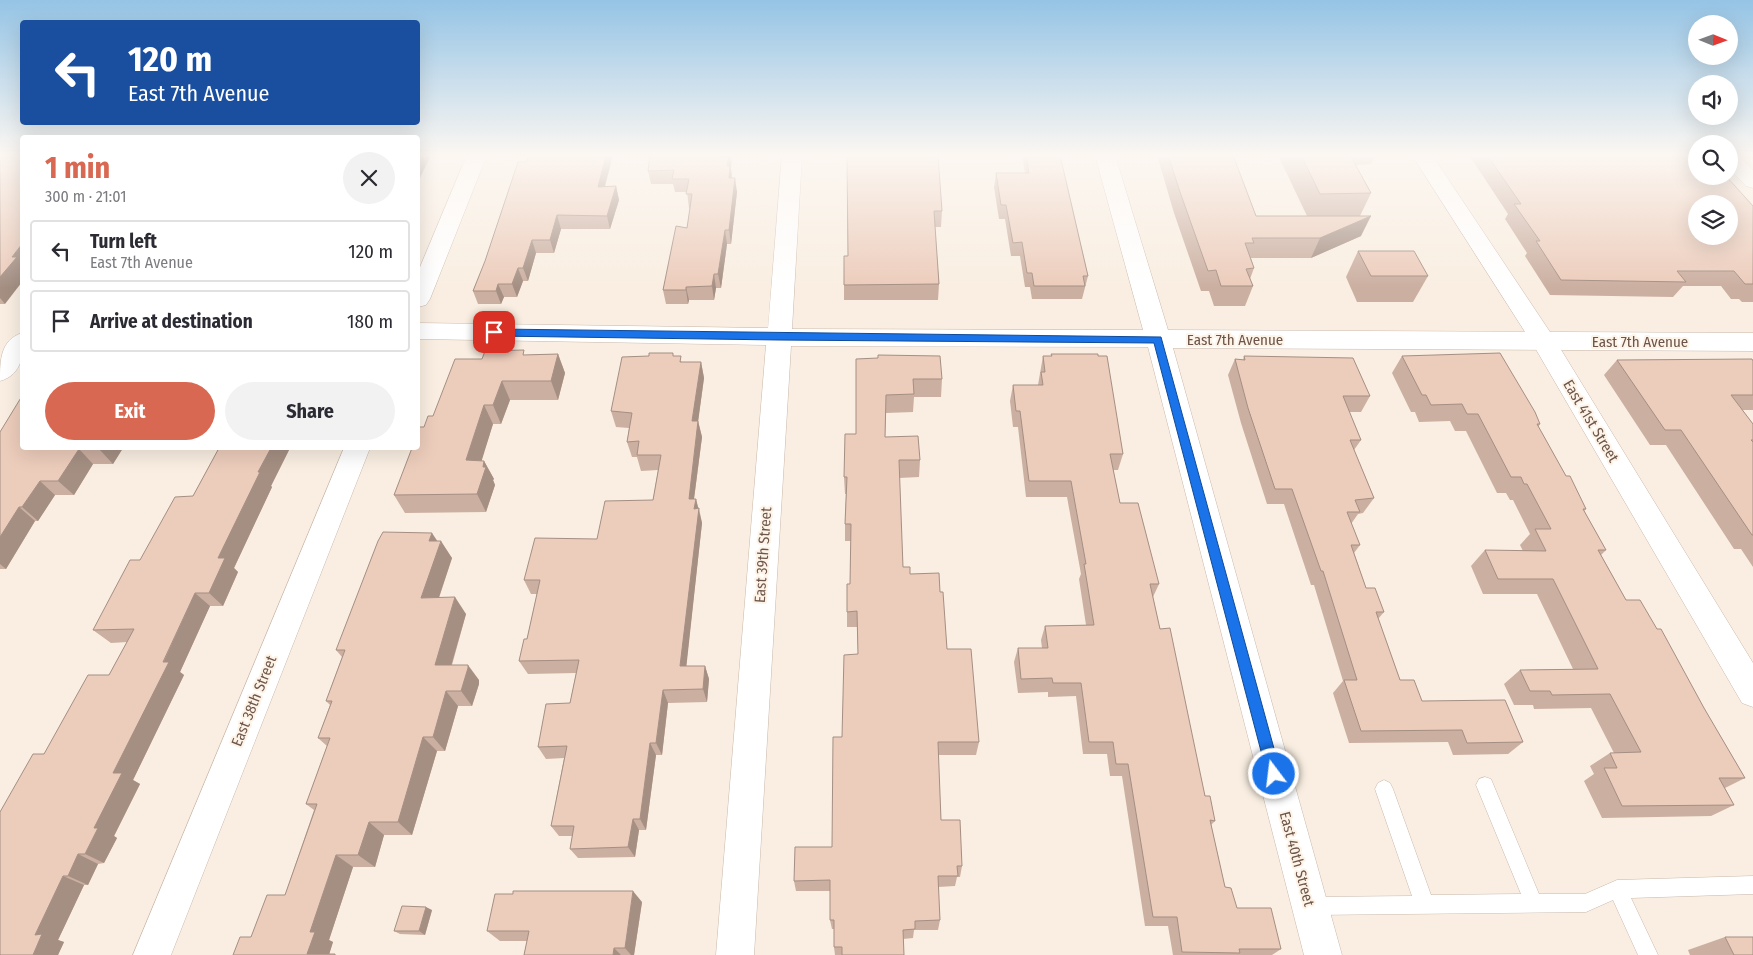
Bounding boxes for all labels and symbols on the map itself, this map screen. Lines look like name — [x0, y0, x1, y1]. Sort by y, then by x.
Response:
north arrow — [1688, 15, 1738, 65]
pin — [473, 311, 515, 353]
street label: East 7th Avenue — [1187, 331, 1283, 349]
street label: East 7th Avenue — [1592, 333, 1688, 351]
street label: East 41st Street — [1559, 377, 1623, 466]
street label: East 39th Street — [751, 506, 775, 604]
street label: East 38th Street — [228, 653, 280, 749]
position arrow — [1247, 747, 1299, 799]
street label: East 40th Street — [1276, 810, 1318, 908]

